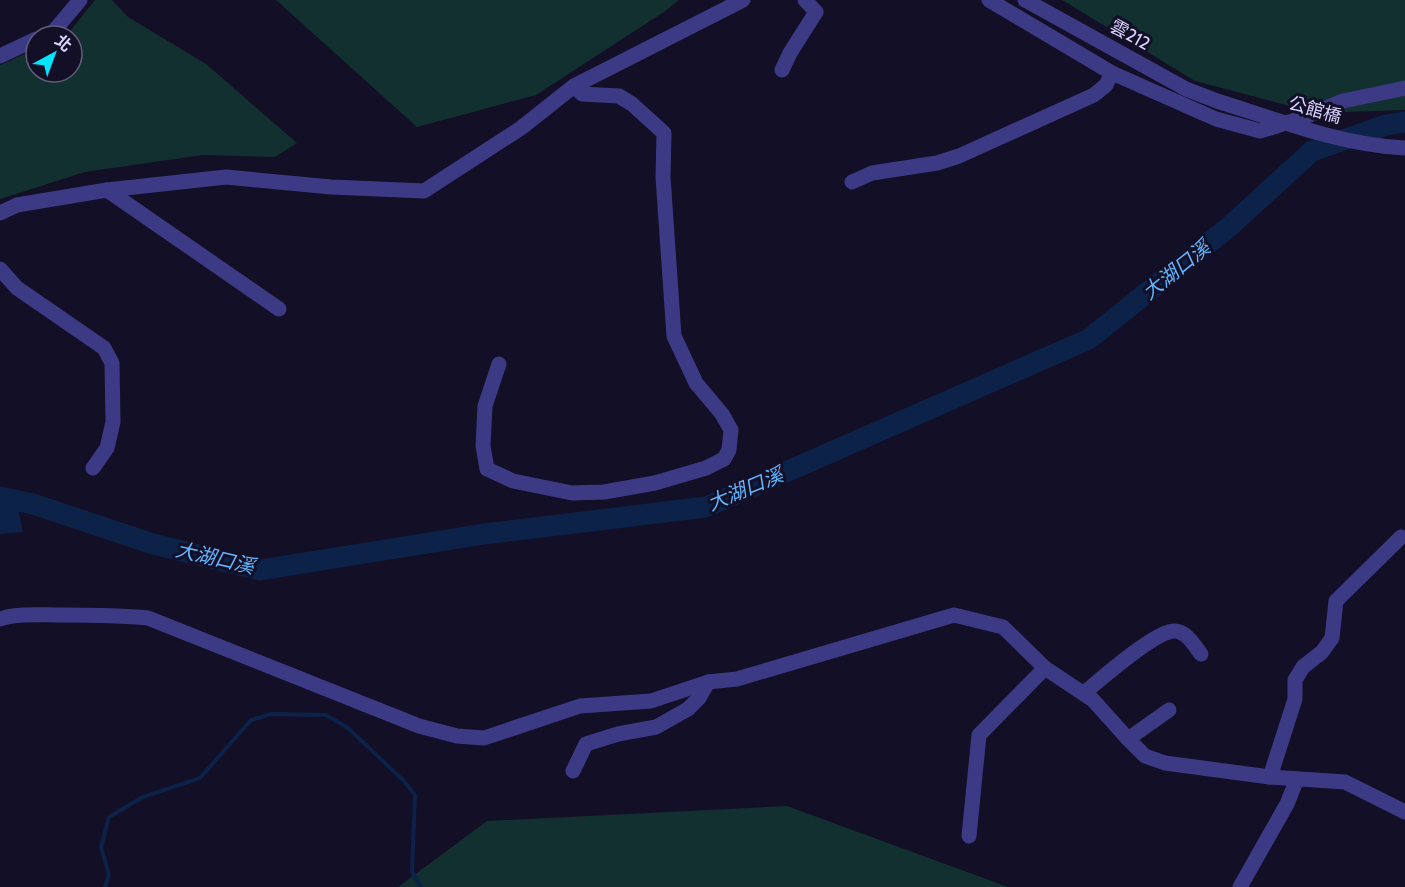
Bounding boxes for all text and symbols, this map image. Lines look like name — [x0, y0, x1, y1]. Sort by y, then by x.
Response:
street label: 雲212 — [1106, 15, 1154, 55]
north arrow — [24, 24, 84, 84]
text: 北 — [51, 31, 76, 55]
street label: 公館橋 — [1286, 92, 1344, 128]
water label: 大湖口溪 — [1137, 234, 1217, 304]
water label: 大湖口溪 — [703, 461, 789, 516]
water label: 大湖口溪 — [173, 537, 260, 579]

